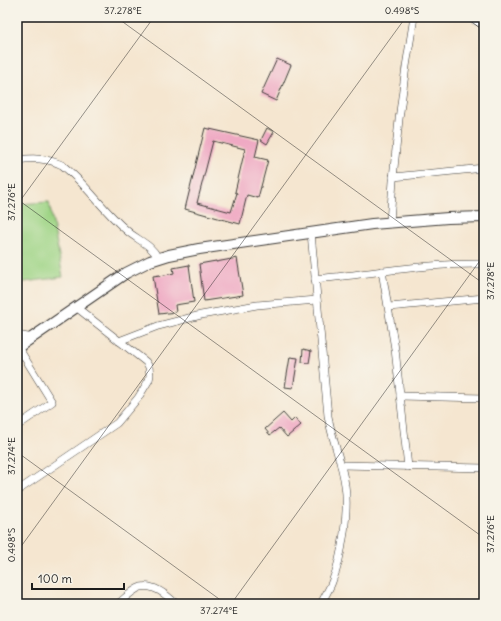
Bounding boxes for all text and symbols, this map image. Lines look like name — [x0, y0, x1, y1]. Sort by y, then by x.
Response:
text: 37.278°E — [104, 4, 142, 17]
text: 0.498°S — [385, 4, 420, 17]
text: 37.276°E — [5, 183, 18, 221]
text: 37.278°E — [484, 262, 497, 300]
text: 37.274°E — [5, 437, 18, 475]
text: 37.276°E — [484, 515, 497, 553]
text: 0.498°S — [5, 527, 18, 562]
scale bar — [32, 565, 124, 591]
text: 100 m — [38, 571, 72, 586]
text: 37.274°E — [200, 604, 238, 617]

